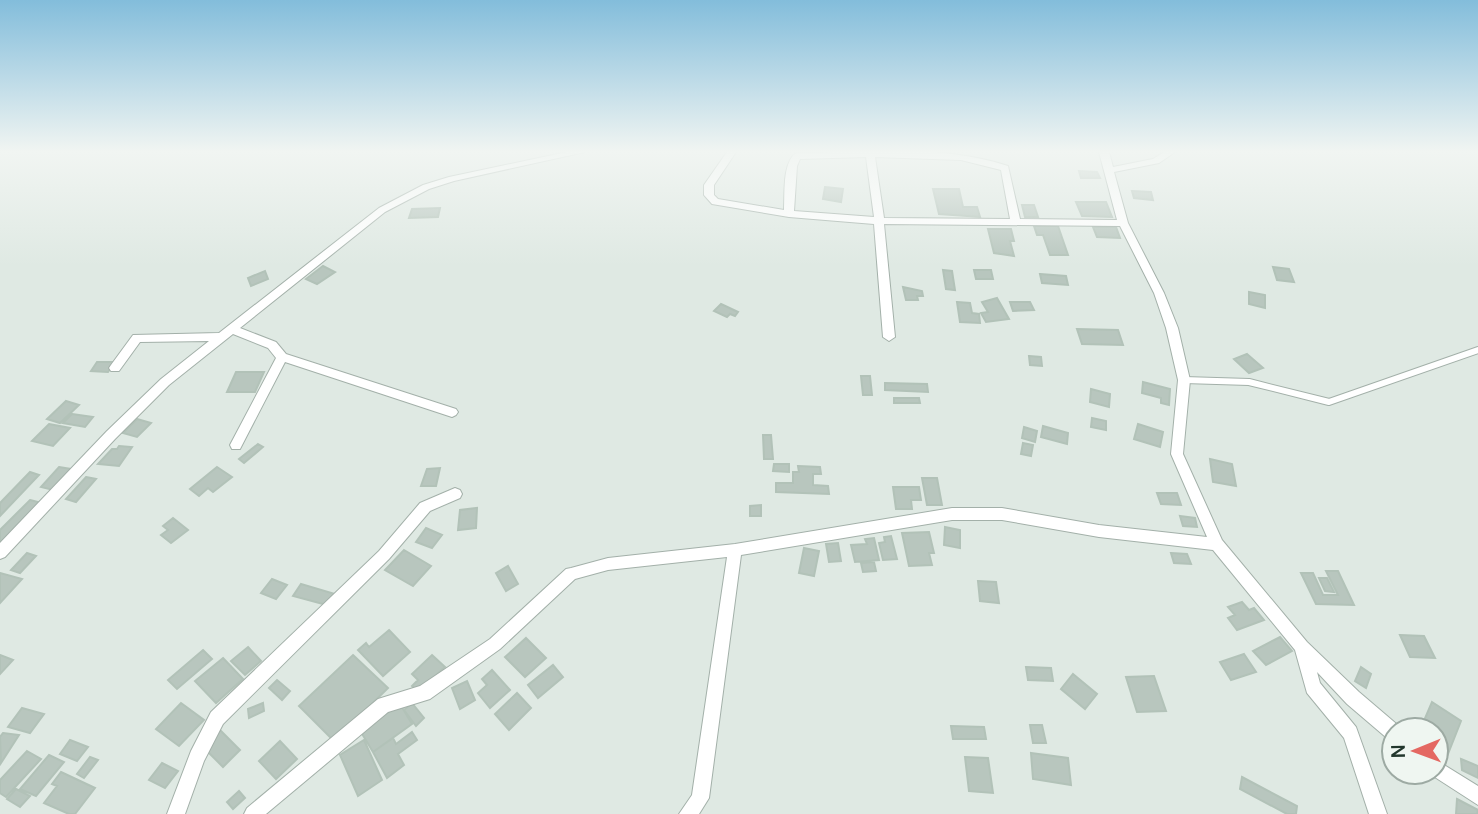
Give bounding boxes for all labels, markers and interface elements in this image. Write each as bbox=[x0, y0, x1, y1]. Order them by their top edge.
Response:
north arrow bbox=[1380, 716, 1450, 786]
text: N bbox=[1385, 744, 1411, 758]

